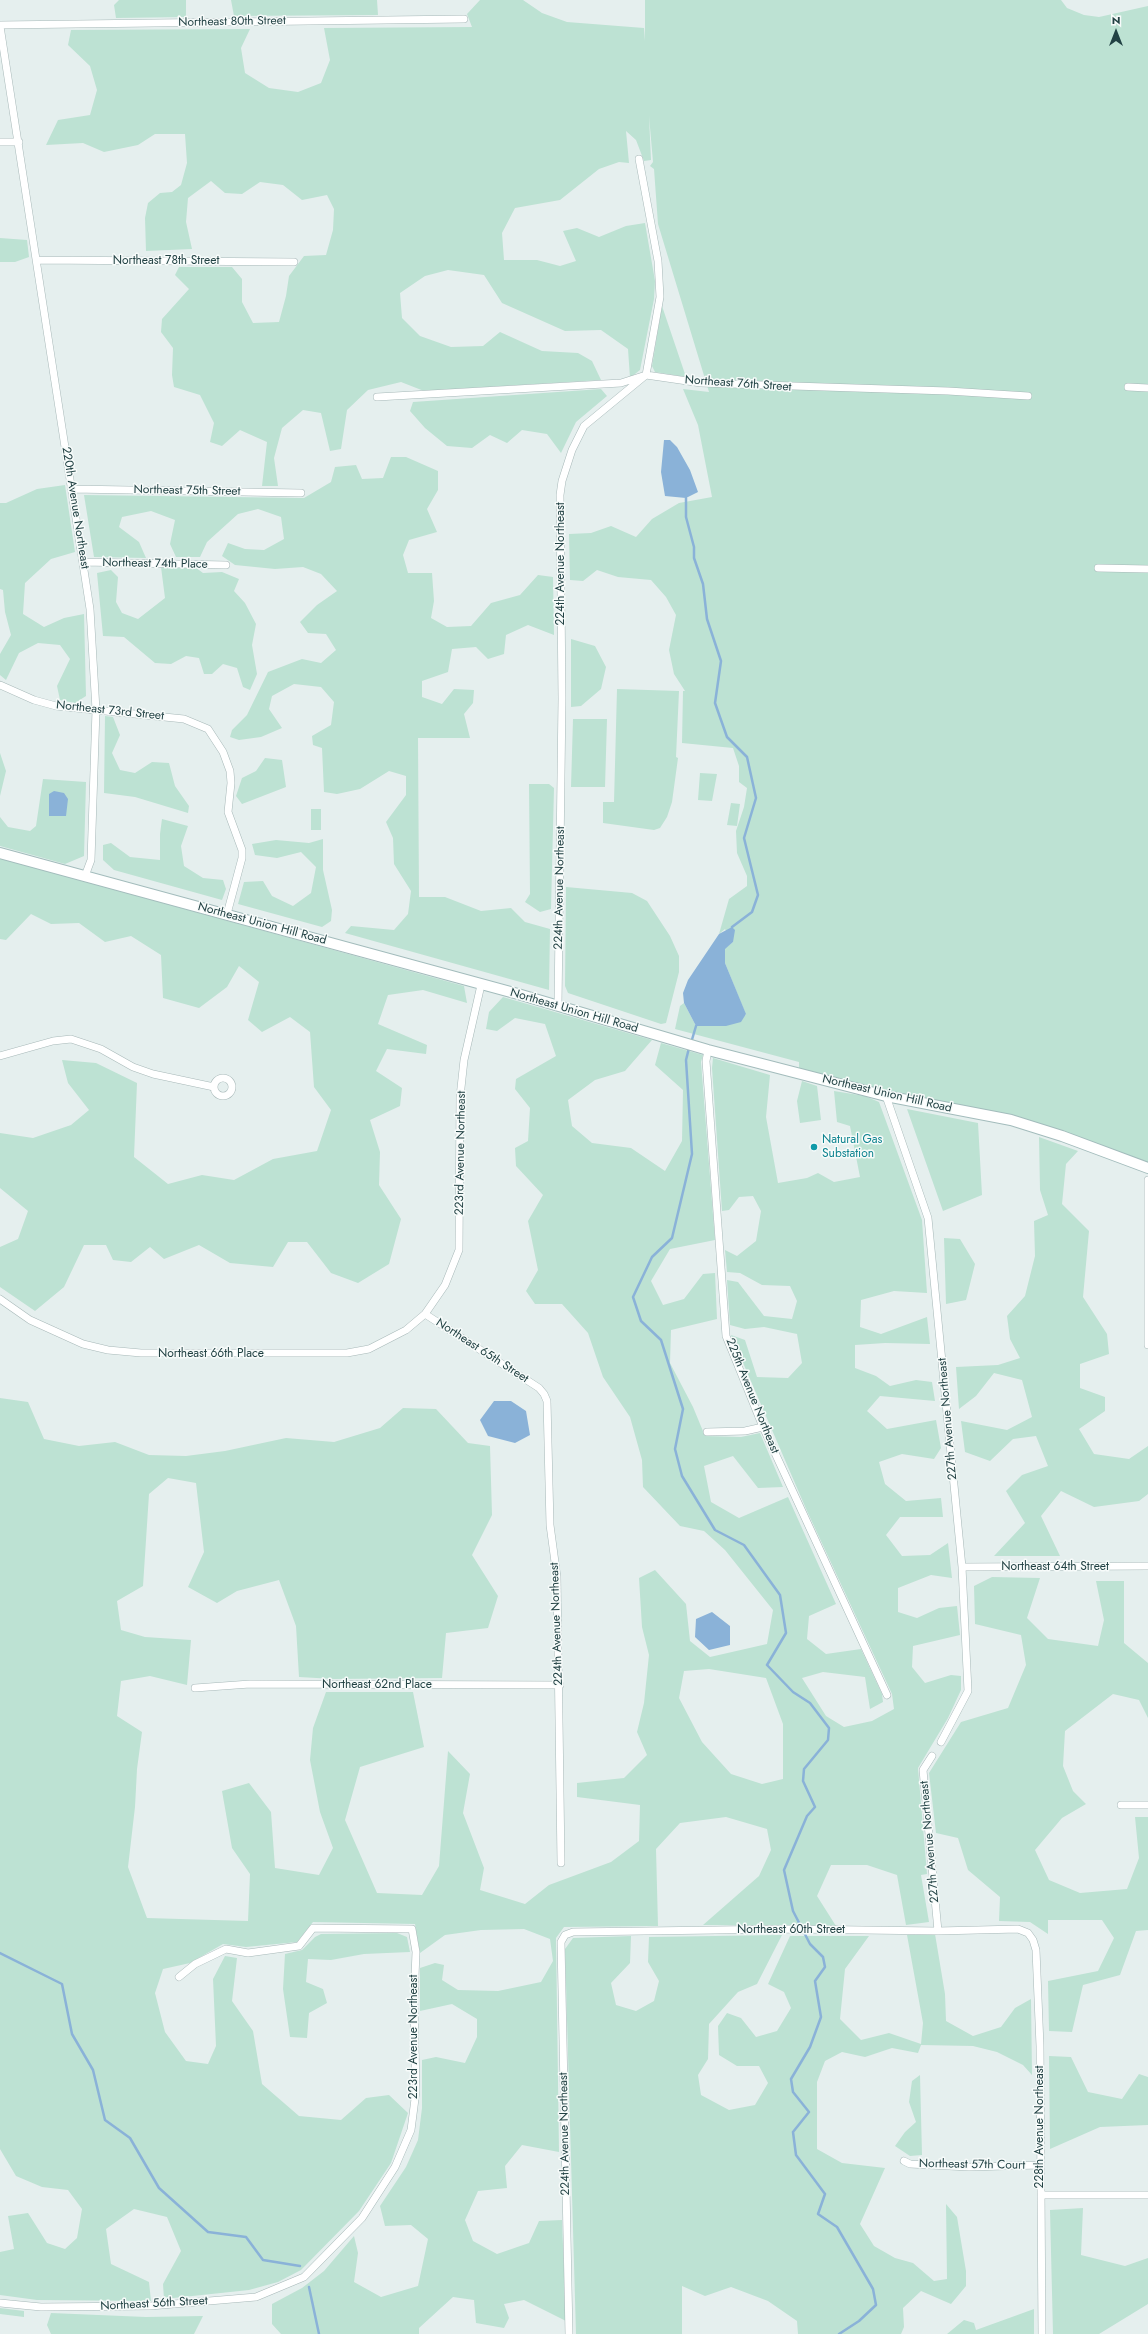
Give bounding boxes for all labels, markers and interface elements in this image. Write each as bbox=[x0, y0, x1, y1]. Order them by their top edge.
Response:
north arrow bbox=[1096, 12, 1136, 52]
text: N bbox=[1112, 12, 1120, 28]
street label: Northeast 80th Street bbox=[178, 14, 286, 30]
street label: Northeast 78th Street bbox=[113, 254, 219, 268]
street label: Northeast 76th Street bbox=[684, 373, 792, 395]
street label: 220th Avenue Northeast bbox=[58, 446, 92, 570]
street label: Northeast 75th Street bbox=[133, 483, 241, 499]
street label: 224th Avenue Northeast bbox=[554, 502, 568, 626]
street label: Northeast 74th Place bbox=[102, 556, 208, 572]
street label: Northeast 73rd Street bbox=[55, 698, 165, 724]
street label: 224th Avenue Northeast bbox=[552, 826, 568, 950]
street label: Northeast Union Hill Road bbox=[196, 900, 328, 948]
street label: Northeast Union Hill Road bbox=[508, 986, 640, 1036]
street label: Northeast Union Hill Road bbox=[821, 1072, 953, 1116]
street label: 223rd Avenue Northeast bbox=[453, 1091, 469, 1215]
place label: Natural Gas Substation bbox=[822, 1133, 882, 1161]
marker: Natural Gas Substation bbox=[809, 1142, 819, 1152]
street label: Northeast 65th Street bbox=[433, 1316, 531, 1386]
street label: 225th Avenue Northeast bbox=[722, 1336, 782, 1456]
street label: Northeast 66th Place bbox=[158, 1347, 264, 1361]
street label: 227th Avenue Northeast bbox=[935, 1357, 961, 1481]
street label: Northeast 64th Street bbox=[1001, 1560, 1109, 1574]
street label: 224th Avenue Northeast bbox=[548, 1562, 566, 1686]
street label: Northeast 62nd Place bbox=[322, 1678, 432, 1692]
street label: 227th Avenue Northeast bbox=[917, 1780, 943, 1904]
street label: Northeast 60th Street bbox=[737, 1923, 845, 1937]
street label: 223rd Avenue Northeast bbox=[407, 1975, 421, 2099]
street label: 228th Avenue Northeast bbox=[1033, 2066, 1047, 2188]
street label: 224th Avenue Northeast bbox=[557, 2072, 573, 2196]
street label: Northeast 57th Court bbox=[919, 2157, 1025, 2173]
street label: Northeast 56th Street bbox=[100, 2294, 208, 2314]

